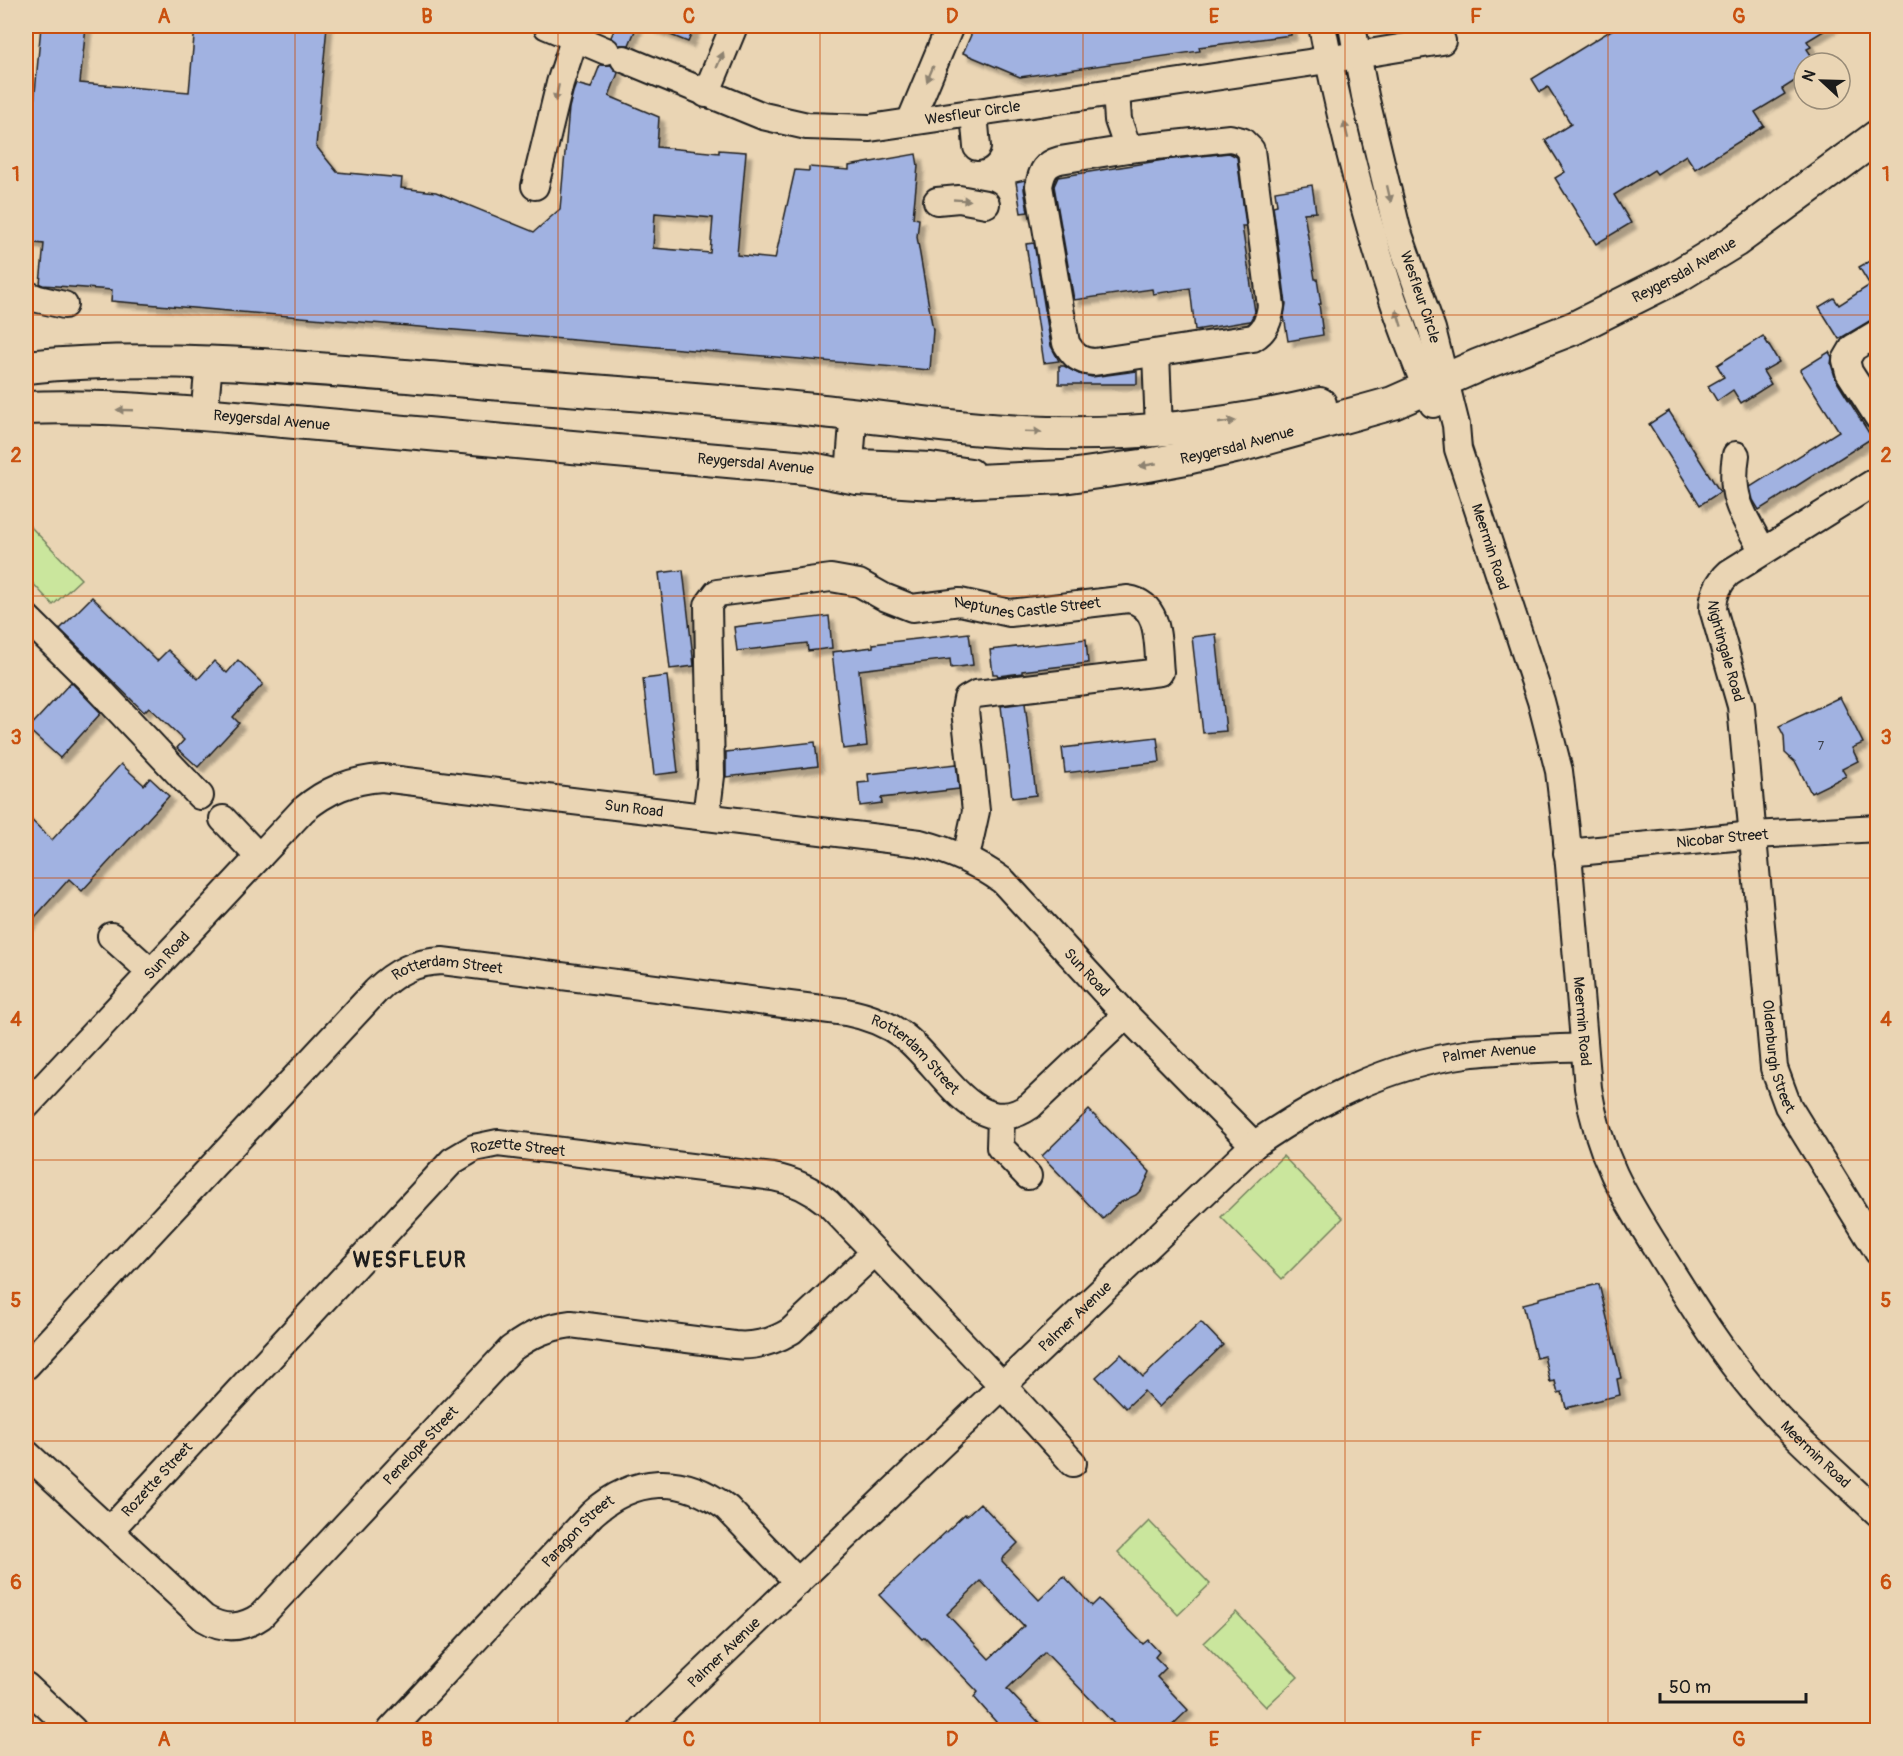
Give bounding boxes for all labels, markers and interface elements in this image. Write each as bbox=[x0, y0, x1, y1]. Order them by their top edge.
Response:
text: A bbox=[158, 4, 171, 29]
text: B bbox=[421, 4, 433, 29]
text: C bbox=[683, 4, 695, 29]
text: D bbox=[946, 4, 959, 29]
text: E bbox=[1209, 4, 1220, 29]
text: F bbox=[1470, 4, 1482, 29]
text: G bbox=[1732, 4, 1746, 29]
one-way arrow bbox=[715, 50, 725, 68]
north arrow bbox=[1792, 51, 1852, 111]
one-way arrow bbox=[925, 65, 934, 83]
text: N bbox=[1798, 67, 1820, 85]
one-way arrow bbox=[552, 84, 562, 102]
street label: Wesfleur Circle bbox=[924, 97, 1022, 130]
one-way arrow bbox=[1340, 121, 1350, 140]
text: 1 bbox=[12, 162, 20, 187]
text: 1 bbox=[1882, 162, 1890, 187]
one-way arrow bbox=[1384, 185, 1394, 203]
one-way arrow bbox=[952, 195, 971, 204]
street label: Reygersdal Avenue bbox=[1629, 233, 1740, 307]
street label: Wesfleur Circle bbox=[1395, 249, 1444, 346]
one-way arrow bbox=[1394, 309, 1403, 327]
one-way arrow bbox=[116, 406, 135, 415]
street label: Reygersdal Avenue bbox=[213, 406, 331, 435]
one-way arrow bbox=[1218, 417, 1237, 426]
street label: Reygersdal Avenue bbox=[1179, 422, 1297, 469]
one-way arrow bbox=[1023, 428, 1042, 437]
text: 2 bbox=[10, 443, 22, 468]
text: 2 bbox=[1880, 443, 1892, 468]
street label: Reygersdal Avenue bbox=[696, 449, 816, 479]
one-way arrow bbox=[1138, 461, 1157, 470]
street label: Meermin Road bbox=[1467, 501, 1513, 593]
street label: Neptunes Castle Street bbox=[953, 593, 1102, 623]
street label: Nightingale Road bbox=[1703, 600, 1748, 704]
text: 3 bbox=[10, 725, 22, 750]
text: 3 bbox=[1880, 725, 1892, 750]
house number: 7 bbox=[1818, 739, 1825, 754]
street label: Sun Road bbox=[603, 796, 664, 822]
street label: Nicobar Street bbox=[1676, 825, 1770, 852]
street label: Sun Road bbox=[140, 928, 194, 984]
street label: Sun Road bbox=[1060, 945, 1114, 1001]
street label: Rotterdam Street bbox=[389, 952, 505, 985]
street label: Meermin Road bbox=[1569, 976, 1595, 1067]
street label: Oldenburgh Street bbox=[1758, 999, 1800, 1117]
text: 4 bbox=[10, 1007, 22, 1032]
text: 4 bbox=[1880, 1007, 1892, 1032]
street label: Rotterdam Street bbox=[868, 1011, 964, 1099]
street label: Palmer Avenue bbox=[1441, 1040, 1537, 1068]
street label: Rozette Street bbox=[469, 1134, 567, 1161]
district label: WESFLEUR bbox=[353, 1247, 467, 1274]
street label: Palmer Avenue bbox=[1035, 1277, 1116, 1356]
text: 5 bbox=[11, 1288, 22, 1313]
text: 5 bbox=[1881, 1288, 1892, 1313]
street label: Penelope Street bbox=[379, 1402, 463, 1489]
street label: Meermin Road bbox=[1776, 1417, 1854, 1492]
street label: Rozette Street bbox=[118, 1438, 197, 1521]
street label: Paragon Street bbox=[538, 1491, 618, 1572]
text: 6 bbox=[10, 1570, 22, 1595]
text: 6 bbox=[1880, 1570, 1892, 1595]
street label: Palmer Avenue bbox=[684, 1613, 765, 1692]
scale bar bbox=[1660, 1666, 1806, 1704]
text: 50 m bbox=[1669, 1676, 1711, 1699]
text: A bbox=[158, 1727, 171, 1752]
text: B bbox=[421, 1727, 433, 1752]
text: C bbox=[683, 1727, 695, 1752]
text: D bbox=[946, 1727, 959, 1752]
text: E bbox=[1209, 1727, 1220, 1752]
text: F bbox=[1470, 1727, 1482, 1752]
text: G bbox=[1732, 1727, 1746, 1752]

